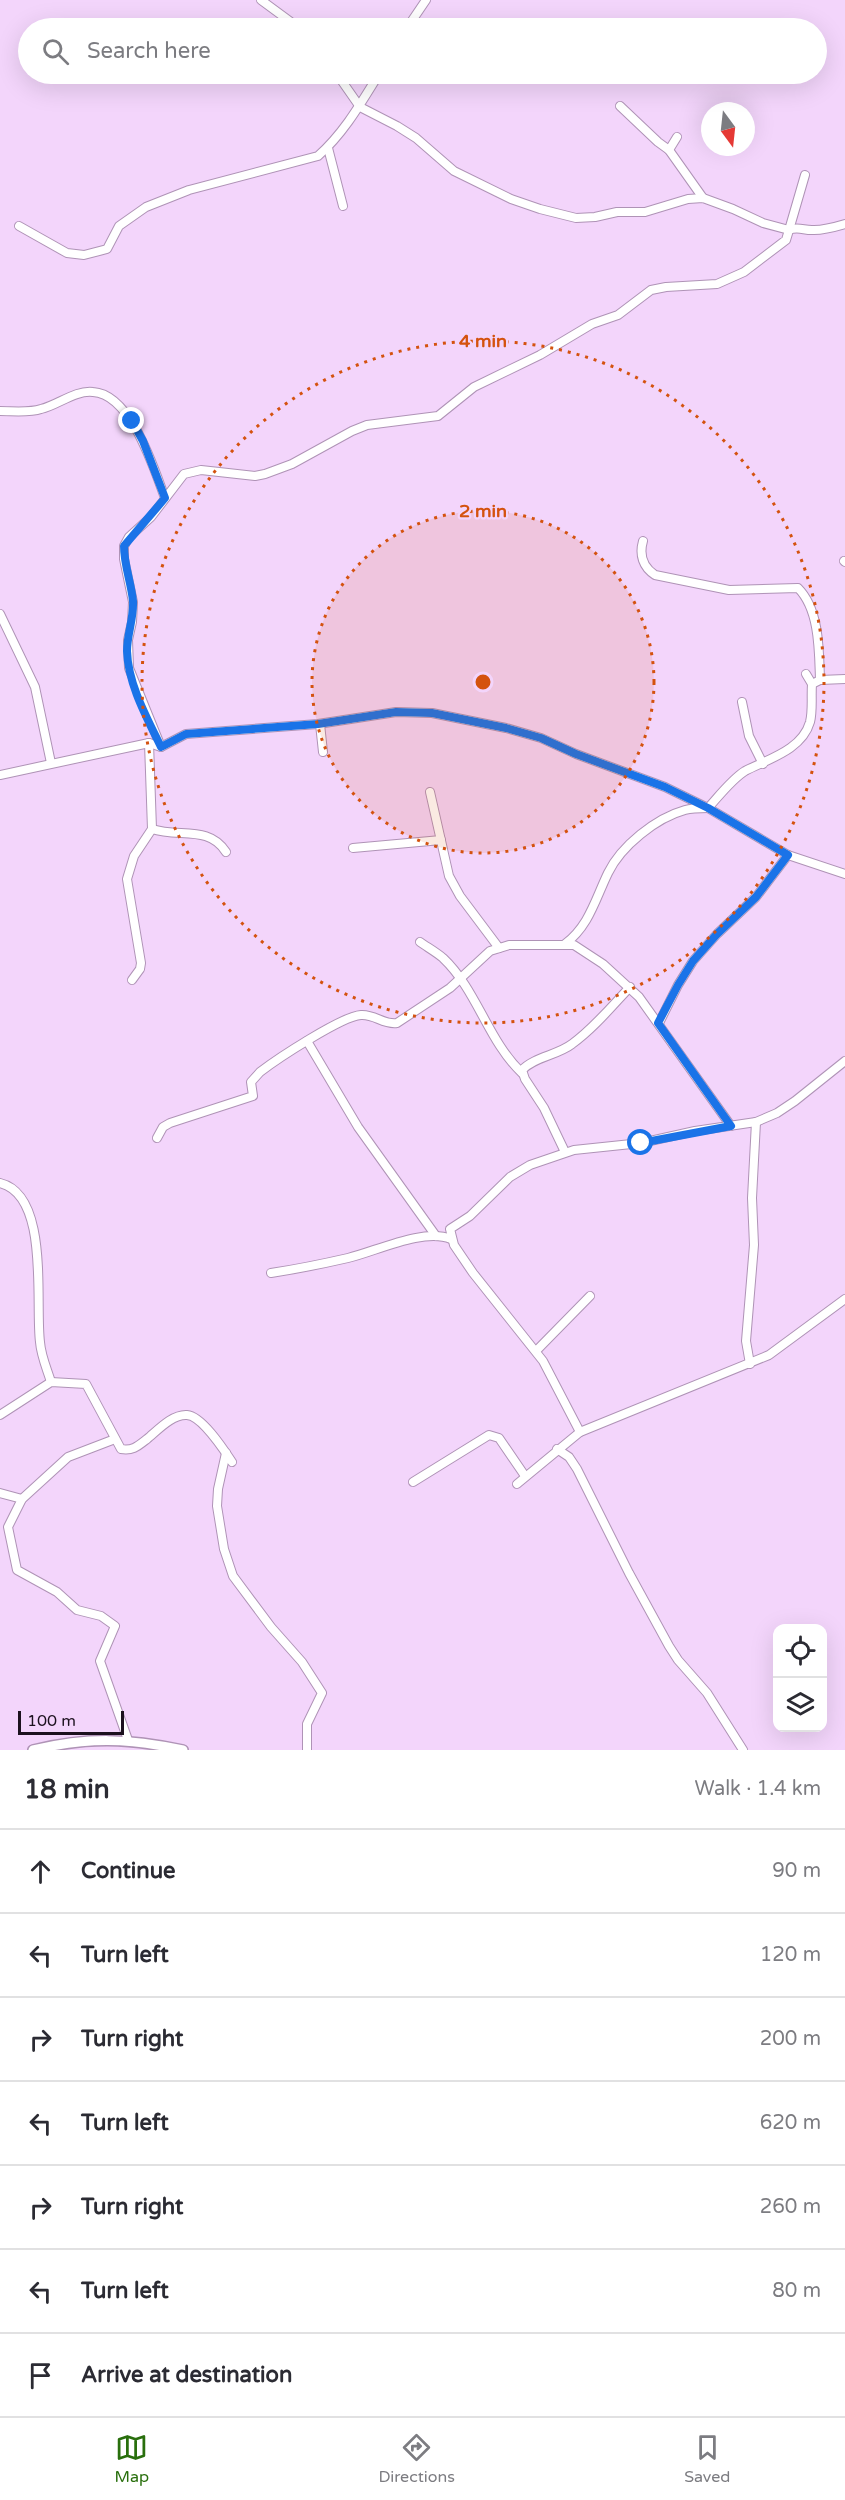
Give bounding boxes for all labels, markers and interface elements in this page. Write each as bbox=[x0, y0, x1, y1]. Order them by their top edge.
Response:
search box bbox=[18, 18, 827, 84]
icon: search bbox=[39, 35, 72, 68]
text: Search here bbox=[87, 38, 211, 64]
north arrow bbox=[701, 102, 755, 156]
text: 4 min bbox=[459, 330, 507, 352]
route end bbox=[118, 407, 144, 433]
text: 2 min bbox=[459, 500, 507, 522]
centre of rings bbox=[473, 672, 493, 692]
route start bbox=[627, 1129, 653, 1155]
map controls bbox=[773, 1624, 827, 1732]
button: locate bbox=[773, 1624, 827, 1678]
button: layers bbox=[773, 1678, 827, 1732]
scale bar bbox=[18, 1708, 124, 1736]
text: 100 m bbox=[27, 1711, 76, 1731]
text: 18 min bbox=[24, 1774, 110, 1805]
text: Walk · 1.4 km bbox=[694, 1777, 821, 1801]
icon: ahead bbox=[24, 1855, 57, 1888]
text: Continue bbox=[81, 1858, 176, 1884]
text: 90 m bbox=[772, 1859, 821, 1883]
icon: left bbox=[24, 1939, 57, 1972]
text: Turn left bbox=[81, 1942, 169, 1968]
text: 120 m bbox=[760, 1943, 821, 1967]
icon: right bbox=[24, 2023, 57, 2056]
text: Turn right bbox=[81, 2026, 183, 2052]
text: 200 m bbox=[760, 2027, 821, 2051]
icon: left bbox=[24, 2107, 57, 2140]
text: Turn left bbox=[81, 2110, 169, 2136]
text: 620 m bbox=[760, 2111, 821, 2135]
icon: right bbox=[24, 2191, 57, 2224]
text: Turn right bbox=[81, 2194, 183, 2220]
text: 260 m bbox=[760, 2195, 821, 2219]
icon: left bbox=[24, 2275, 57, 2308]
text: Turn left bbox=[81, 2278, 169, 2304]
text: 80 m bbox=[772, 2279, 821, 2303]
icon: arrive bbox=[24, 2359, 57, 2392]
text: Arrive at destination bbox=[81, 2362, 292, 2388]
tab: Map bbox=[115, 2431, 149, 2487]
tab: Directions bbox=[378, 2431, 455, 2487]
tab: Saved bbox=[684, 2431, 730, 2487]

